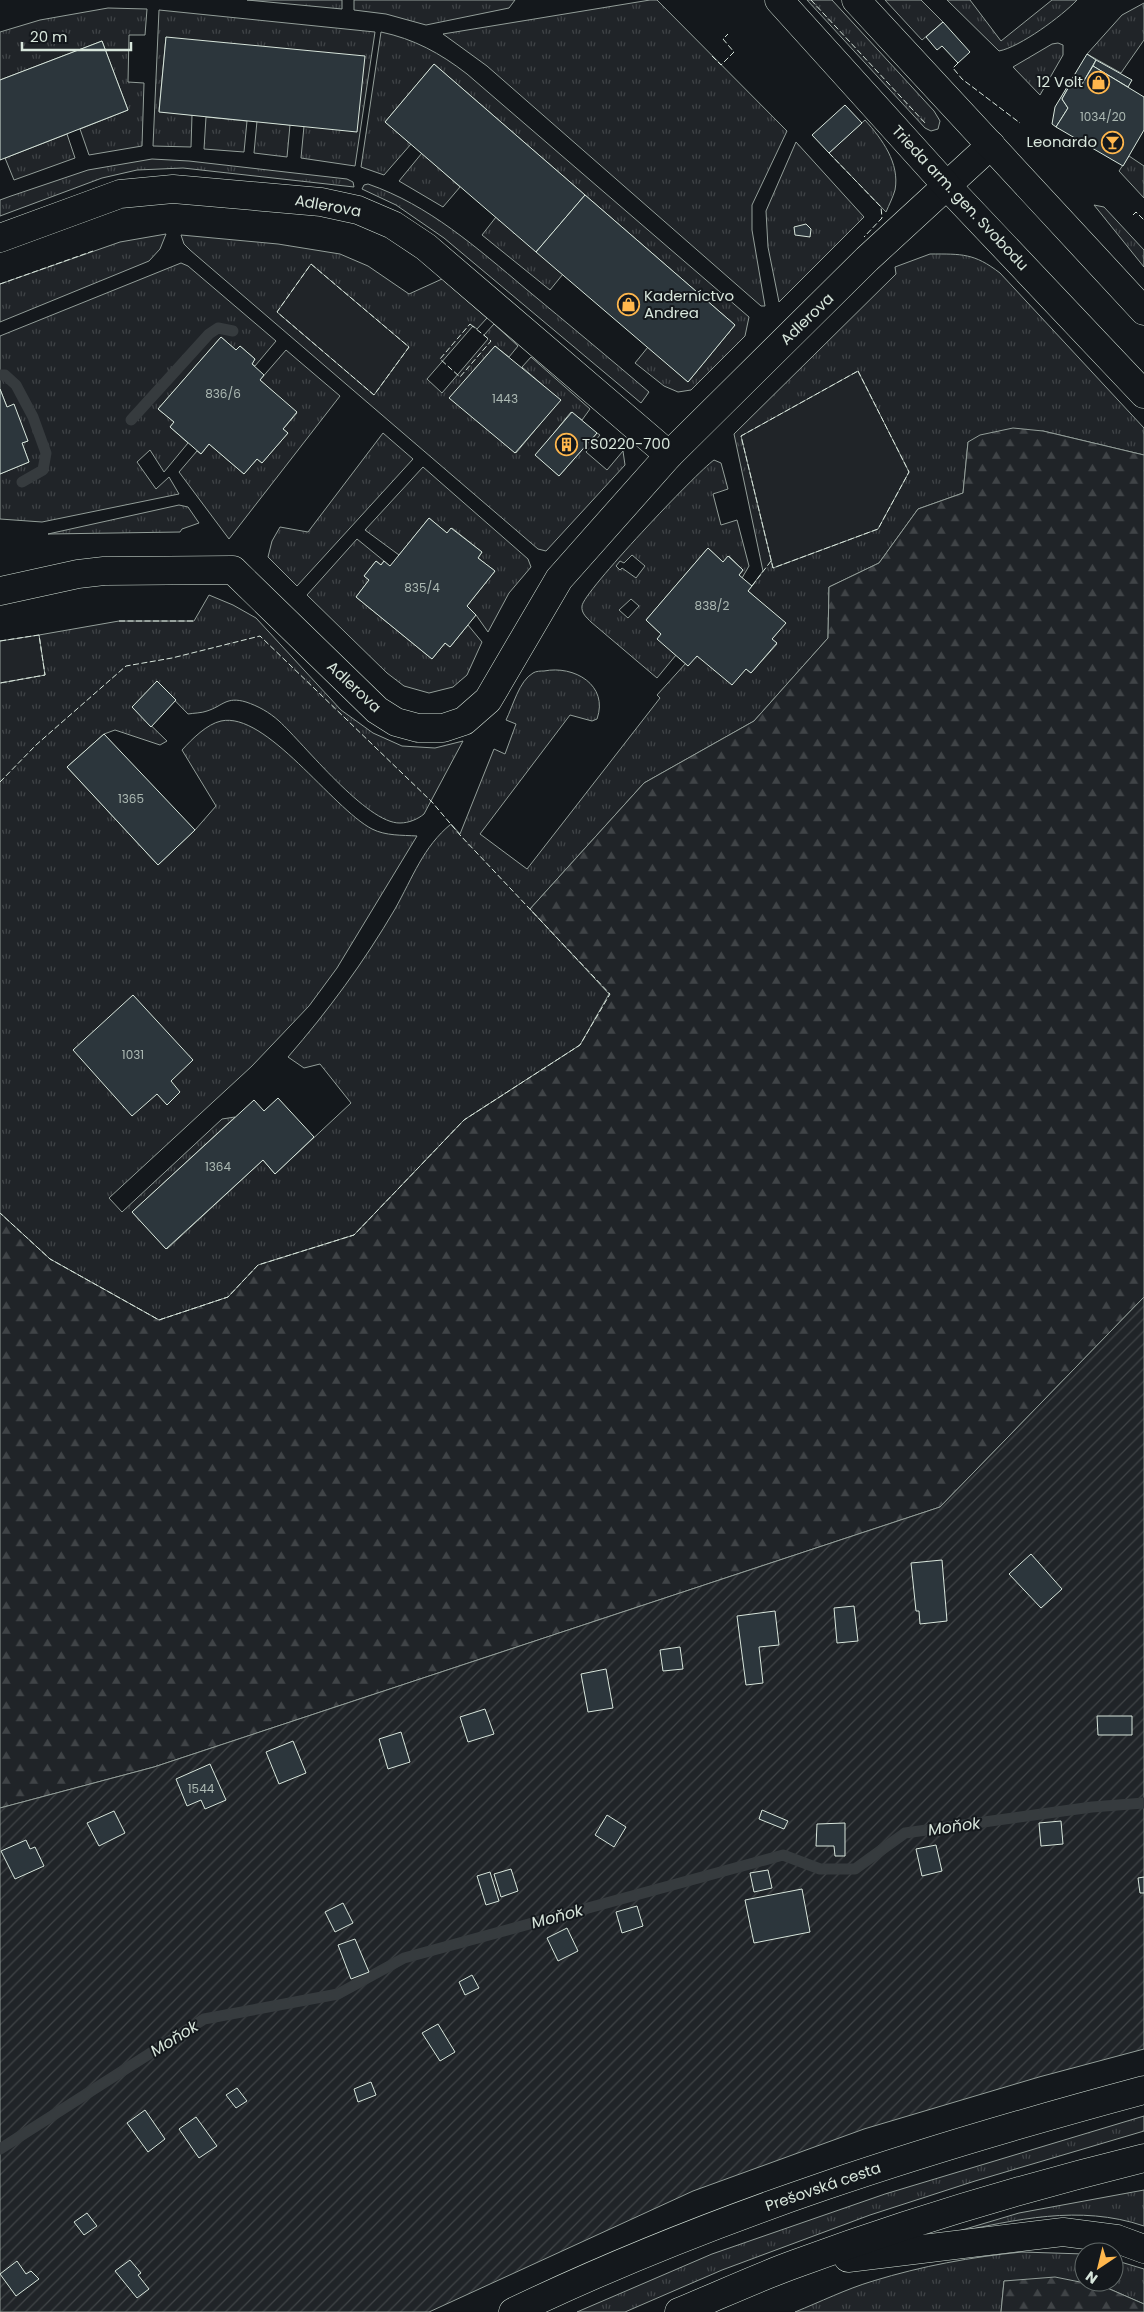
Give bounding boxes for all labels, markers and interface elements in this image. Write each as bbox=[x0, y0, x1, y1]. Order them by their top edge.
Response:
scale bar bbox=[22, 20, 131, 52]
text: 20 m bbox=[30, 26, 68, 47]
shop icon: 12 Volt bbox=[1087, 70, 1111, 94]
place label: 12 Volt bbox=[1037, 71, 1083, 92]
house number: 1034/20 bbox=[1080, 108, 1126, 125]
street label: Trieda arm. gen. Svobodu bbox=[887, 120, 1033, 275]
bar icon: Leonardo bbox=[1101, 130, 1125, 154]
place label: Leonardo bbox=[1027, 131, 1097, 152]
street label: Adlerova bbox=[293, 189, 363, 222]
place label: Kaderníctvo Andrea bbox=[644, 285, 734, 323]
street label: Adlerova bbox=[775, 288, 838, 349]
shop icon: Kaderníctvo Andrea bbox=[616, 293, 640, 317]
house number: 836/6 bbox=[205, 385, 241, 402]
house number: 1443 bbox=[492, 390, 518, 407]
building icon: TS0220-700 bbox=[554, 432, 578, 456]
place label: TS0220-700 bbox=[582, 433, 670, 454]
house number: 835/4 bbox=[404, 579, 440, 596]
house number: 838/2 bbox=[695, 597, 730, 614]
street label: Adlerova bbox=[323, 656, 386, 717]
house number: 1365 bbox=[118, 790, 144, 807]
house number: 1031 bbox=[122, 1046, 144, 1063]
house number: 1364 bbox=[205, 1158, 231, 1175]
house number: 1544 bbox=[188, 1780, 215, 1797]
water label: Moňok bbox=[926, 1811, 983, 1842]
water label: Moňok bbox=[529, 1898, 586, 1934]
water label: Moňok bbox=[146, 2014, 203, 2062]
street label: Prešovská cesta bbox=[762, 2157, 883, 2216]
north arrow bbox=[1074, 2242, 1124, 2292]
text: N bbox=[1081, 2266, 1102, 2289]

